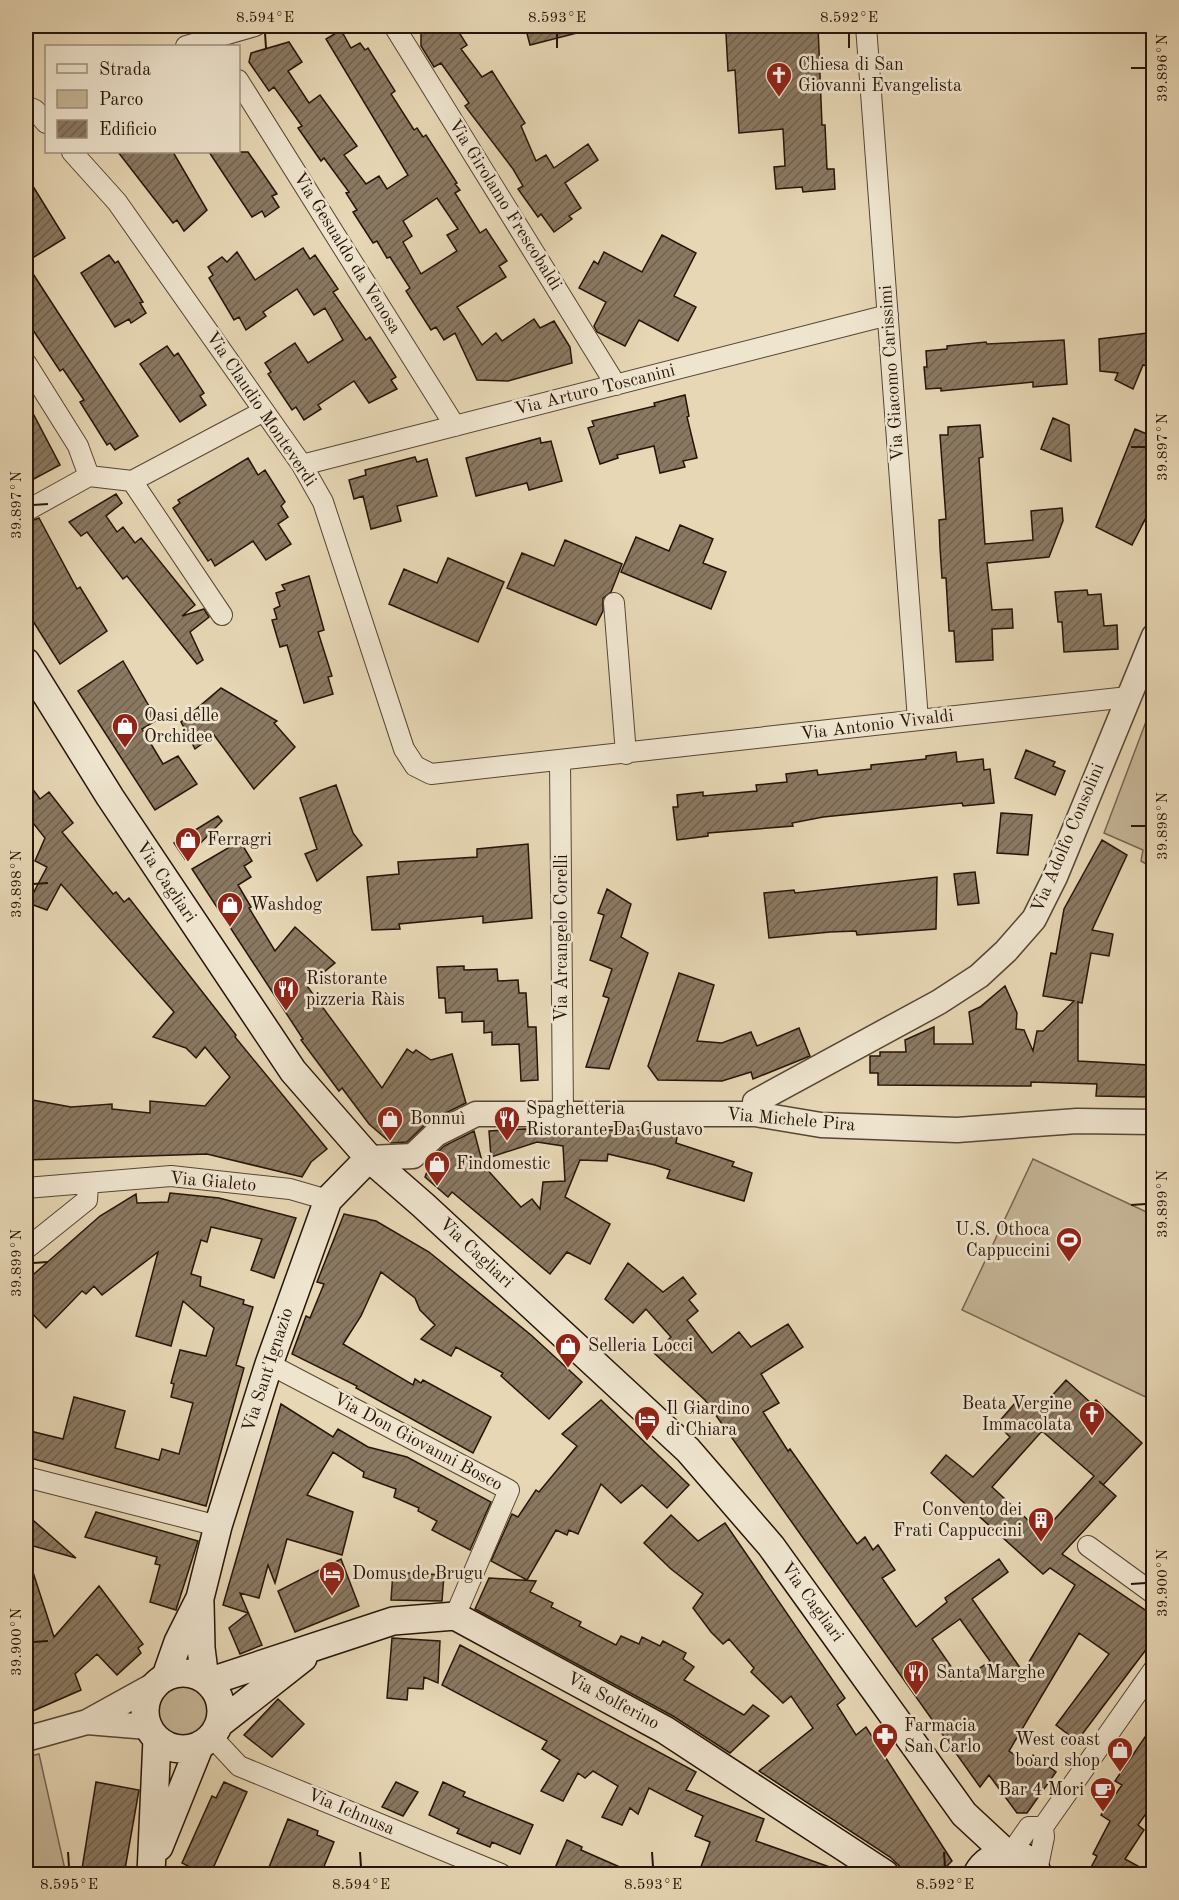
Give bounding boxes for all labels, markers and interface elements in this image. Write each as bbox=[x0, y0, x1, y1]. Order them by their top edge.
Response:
text: 8.594°E bbox=[236, 11, 294, 26]
text: 8.593°E bbox=[528, 11, 586, 26]
text: 8.592°E bbox=[820, 11, 878, 26]
text: 39.896°N bbox=[1156, 34, 1171, 102]
legend bbox=[45, 45, 240, 153]
place label: Chiesa di San Giovanni Evangelista bbox=[798, 56, 962, 95]
church icon: Chiesa di San Giovanni Evangelista bbox=[764, 60, 794, 98]
text: Strada bbox=[99, 61, 151, 79]
text: Parco bbox=[99, 91, 144, 109]
street label: Via Girolamo Frescobaldi bbox=[445, 116, 565, 294]
text: Edificio bbox=[99, 121, 157, 139]
street label: Via Gesualdo da Venosa bbox=[290, 169, 404, 337]
street label: Via Giacomo Carissimi bbox=[877, 284, 907, 462]
street label: Via Claudio Monteverdi bbox=[203, 328, 320, 490]
street label: Via Arturo Toscanini bbox=[513, 361, 677, 419]
text: 39.897°N bbox=[1156, 413, 1171, 481]
text: 39.897°N bbox=[10, 471, 25, 539]
place label: Oasi delle Orchidee bbox=[144, 707, 219, 746]
street label: Via Antonio Vivaldi bbox=[799, 707, 955, 743]
shop icon: Oasi delle Orchidee bbox=[110, 711, 140, 749]
street label: Via Adolfo Consolini bbox=[1028, 760, 1108, 915]
text: 39.898°N bbox=[1156, 792, 1171, 860]
shop icon: Ferragri bbox=[173, 825, 203, 863]
place label: Ferragri bbox=[207, 831, 272, 849]
street label: Via Cagliari bbox=[132, 838, 200, 926]
text: 39.898°N bbox=[10, 850, 25, 918]
street label: Via Arcangelo Corelli bbox=[553, 854, 571, 1022]
shop icon: Washdog bbox=[215, 890, 245, 928]
place label: Washdog bbox=[250, 896, 323, 914]
place label: Ristorante pizzeria Ràis bbox=[306, 970, 405, 1009]
restaurant icon: Ristorante pizzeria Ràis bbox=[271, 974, 301, 1012]
place label: Spaghetteria Ristorante Da Gustavo bbox=[526, 1100, 703, 1139]
shop icon: Bonnuì bbox=[375, 1104, 405, 1142]
restaurant icon: Spaghetteria Ristorante Da Gustavo bbox=[492, 1104, 522, 1142]
street label: Via Michele Pira bbox=[726, 1105, 856, 1135]
place label: Bonnuì bbox=[410, 1110, 465, 1128]
shop icon: Findomestic bbox=[422, 1149, 452, 1187]
place label: Findomestic bbox=[456, 1155, 551, 1173]
street label: Via Gialeto bbox=[169, 1169, 257, 1195]
text: 39.899°N bbox=[1156, 1170, 1171, 1238]
street label: Via Cagliari bbox=[436, 1215, 516, 1292]
place label: U.S. Othoca Cappuccini bbox=[955, 1221, 1050, 1260]
sports icon: U.S. Othoca Cappuccini bbox=[1054, 1225, 1084, 1263]
text: 39.899°N bbox=[10, 1229, 25, 1297]
street label: Via Sant'Ignazio bbox=[239, 1306, 297, 1434]
shop icon: Selleria Locci bbox=[553, 1331, 583, 1369]
place label: Selleria Locci bbox=[588, 1337, 693, 1355]
street label: Via Don Giovanni Bosco bbox=[330, 1390, 506, 1494]
place label: Beata Vergine Immacolata bbox=[962, 1395, 1072, 1434]
church icon: Beata Vergine Immacolata bbox=[1077, 1399, 1107, 1437]
place label: Il Giardino di Chiara bbox=[666, 1400, 750, 1439]
hotel icon: Il Giardino di Chiara bbox=[632, 1404, 662, 1442]
place label: Convento dei Frati Cappuccini bbox=[893, 1501, 1022, 1540]
building icon: Convento dei Frati Cappuccini bbox=[1026, 1505, 1056, 1543]
text: 39.900°N bbox=[1156, 1549, 1171, 1617]
hotel icon: Domus de Brugu bbox=[317, 1559, 347, 1597]
street label: Via Cagliari bbox=[777, 1559, 847, 1645]
place label: Domus de Brugu bbox=[352, 1565, 484, 1583]
text: 39.900°N bbox=[10, 1608, 25, 1676]
restaurant icon: Santa Marghe bbox=[901, 1658, 931, 1696]
place label: Santa Marghe bbox=[936, 1664, 1045, 1682]
street label: Via Solferino bbox=[564, 1669, 662, 1733]
place label: Farmacia San Carlo bbox=[904, 1717, 981, 1756]
pharmacy icon: Farmacia San Carlo bbox=[870, 1721, 900, 1759]
place label: West coast board shop bbox=[1015, 1731, 1100, 1770]
shop icon: West coast board shop bbox=[1105, 1735, 1135, 1773]
cafe icon: Bar 4 Mori bbox=[1088, 1775, 1118, 1813]
place label: Bar 4 Mori bbox=[999, 1781, 1084, 1799]
street label: Via Ichnusa bbox=[305, 1786, 397, 1838]
text: 8.595°E bbox=[40, 1878, 98, 1893]
text: 8.594°E bbox=[332, 1878, 390, 1893]
text: 8.593°E bbox=[624, 1878, 682, 1893]
text: 8.592°E bbox=[916, 1878, 974, 1893]

